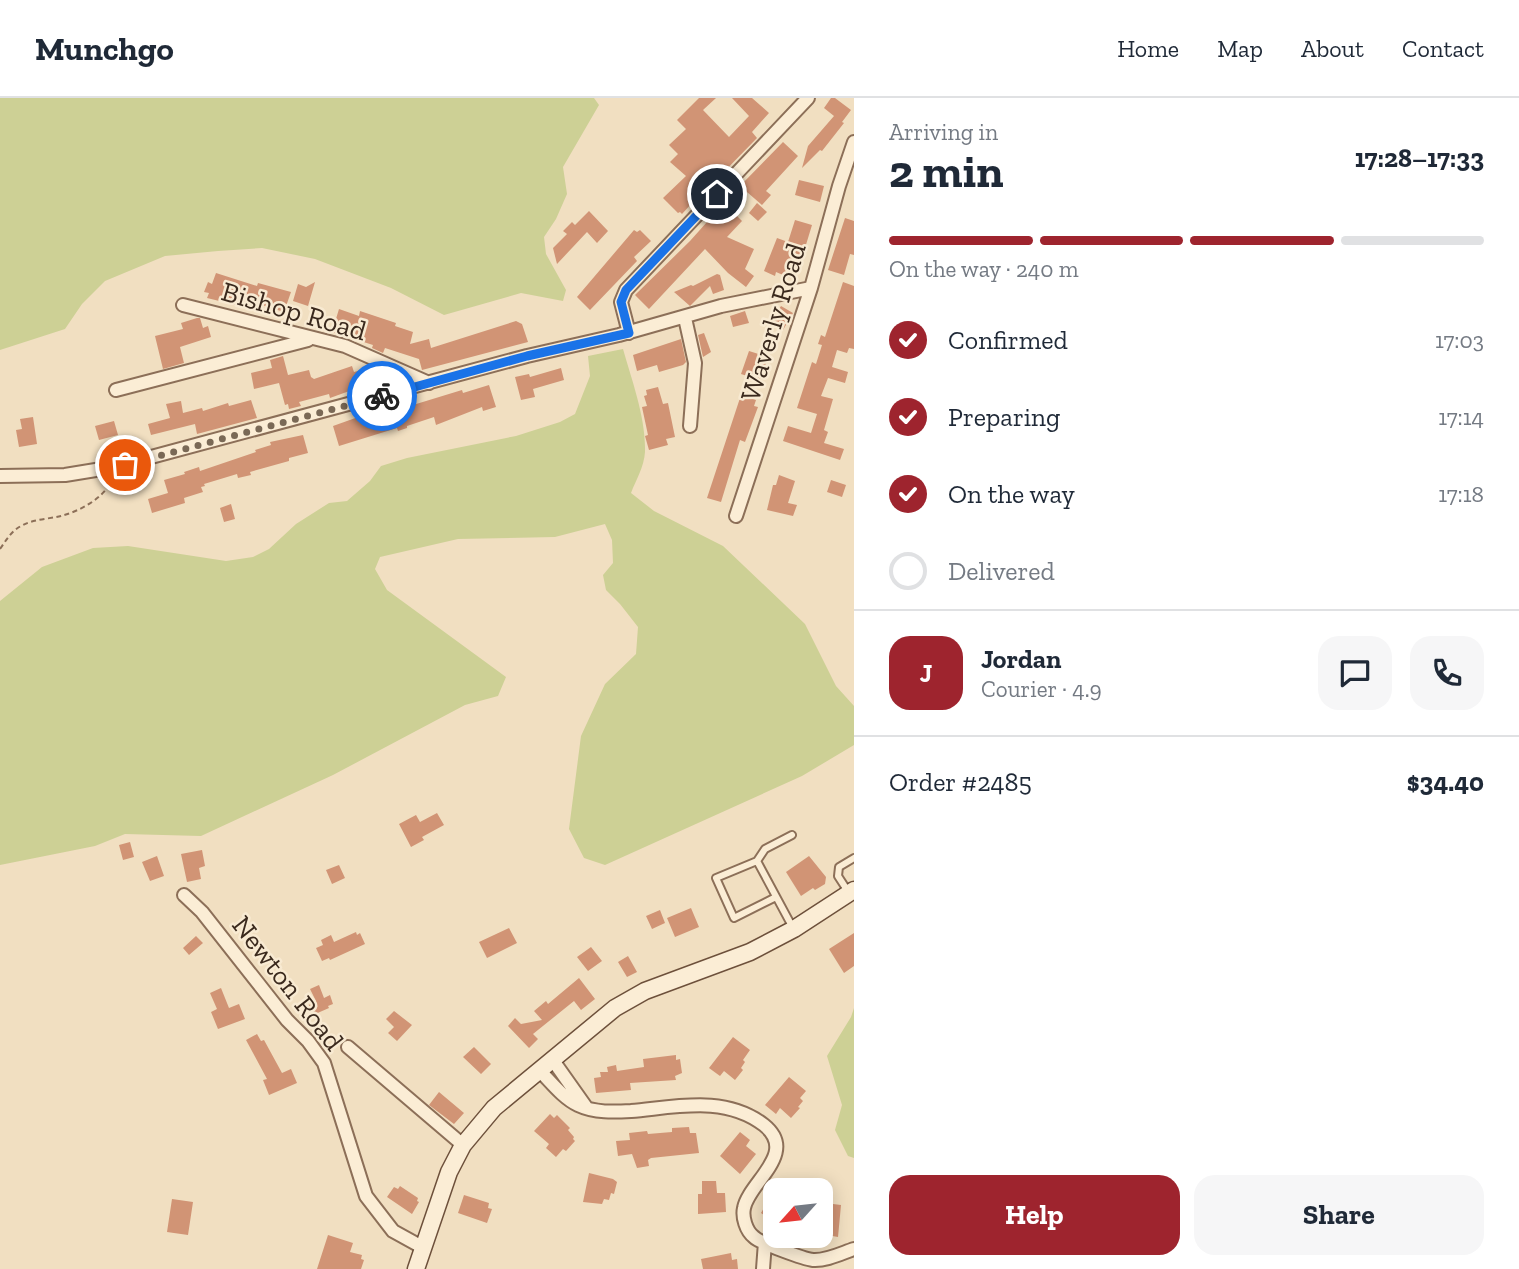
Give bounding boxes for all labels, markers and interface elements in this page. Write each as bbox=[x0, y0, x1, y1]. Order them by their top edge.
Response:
text: Munchgo bbox=[35, 29, 174, 68]
text: Home bbox=[1117, 34, 1179, 63]
text: Map bbox=[1217, 34, 1263, 63]
text: About bbox=[1301, 34, 1364, 63]
text: Contact bbox=[1402, 34, 1484, 63]
text: Arriving in bbox=[889, 118, 998, 146]
text: 17:28–17:33 bbox=[1355, 142, 1484, 174]
text: 2 min bbox=[889, 144, 1004, 199]
pin bbox=[687, 164, 747, 224]
icon: home bbox=[698, 175, 736, 213]
street label: Waverly Road bbox=[733, 239, 813, 405]
text: On the way · 240 m bbox=[889, 255, 1079, 283]
street label: Bishop Road bbox=[218, 275, 370, 347]
icon: check bbox=[889, 321, 927, 359]
text: Confirmed bbox=[948, 324, 1068, 356]
text: 17:03 bbox=[1435, 326, 1484, 354]
courier bbox=[347, 361, 417, 431]
icon: bike bbox=[363, 377, 401, 415]
icon: check bbox=[889, 398, 927, 436]
text: Preparing bbox=[948, 401, 1060, 433]
text: 17:14 bbox=[1438, 403, 1484, 431]
pin bbox=[95, 435, 155, 495]
icon: bag bbox=[106, 446, 144, 484]
icon: check bbox=[889, 475, 927, 513]
text: On the way bbox=[948, 478, 1075, 510]
text: 17:18 bbox=[1438, 480, 1484, 508]
text: Delivered bbox=[948, 555, 1055, 587]
button: chat bbox=[1318, 636, 1392, 710]
button: phone bbox=[1410, 636, 1484, 710]
text: Jordan bbox=[981, 643, 1061, 675]
text: J bbox=[920, 657, 932, 689]
text: Courier · 4.9 bbox=[981, 675, 1102, 703]
text: Order #2485 bbox=[889, 766, 1032, 798]
text: $34.40 bbox=[1407, 766, 1484, 798]
street label: Newton Road bbox=[225, 909, 351, 1057]
button: Help bbox=[889, 1175, 1180, 1255]
button: Share bbox=[1194, 1175, 1484, 1255]
north arrow bbox=[763, 1178, 833, 1248]
map controls bbox=[763, 1178, 833, 1248]

